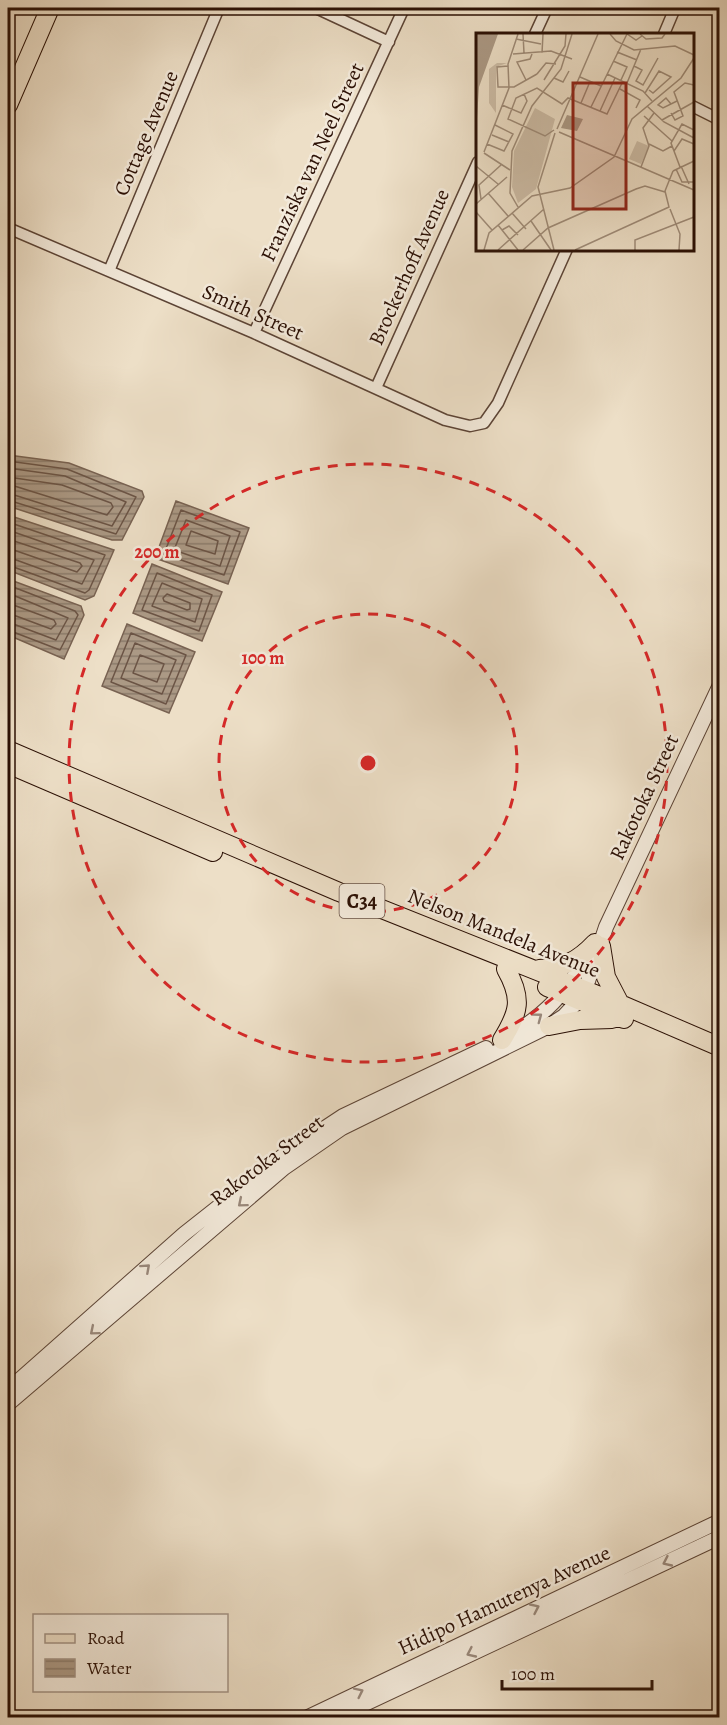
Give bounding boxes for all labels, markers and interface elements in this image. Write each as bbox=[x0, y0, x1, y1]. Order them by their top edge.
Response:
inset map bbox=[476, 33, 694, 250]
street label: Franziska van Neel Street bbox=[254, 58, 370, 266]
street label: Cottage Avenue bbox=[107, 66, 185, 200]
street label: Brockerhoff Avenue bbox=[362, 184, 456, 350]
street label: Smith Street bbox=[198, 277, 308, 347]
text: 200 m bbox=[134, 540, 180, 564]
text: 100 m bbox=[242, 646, 284, 670]
street label: Rakotoka Street bbox=[603, 730, 685, 864]
centre of rings bbox=[358, 753, 378, 773]
street label: Nelson Mandela Avenue bbox=[404, 882, 604, 984]
road number: C34 bbox=[340, 884, 385, 918]
one-way arrow bbox=[531, 1014, 542, 1025]
street label: Rakotoka Street bbox=[204, 1108, 330, 1212]
one-way arrow bbox=[238, 1196, 249, 1207]
one-way arrow bbox=[139, 1264, 150, 1275]
one-way arrow bbox=[90, 1324, 101, 1335]
street label: Hidipo Hamutenya Avenue bbox=[393, 1538, 615, 1662]
one-way arrow bbox=[662, 1554, 673, 1566]
one-way arrow bbox=[528, 1603, 539, 1615]
legend bbox=[33, 1614, 228, 1692]
text: Road bbox=[87, 1626, 125, 1650]
one-way arrow bbox=[466, 1645, 477, 1657]
scale bar bbox=[502, 1653, 652, 1691]
text: Water bbox=[86, 1656, 132, 1680]
text: 100 m bbox=[511, 1662, 555, 1686]
one-way arrow bbox=[353, 1688, 364, 1700]

